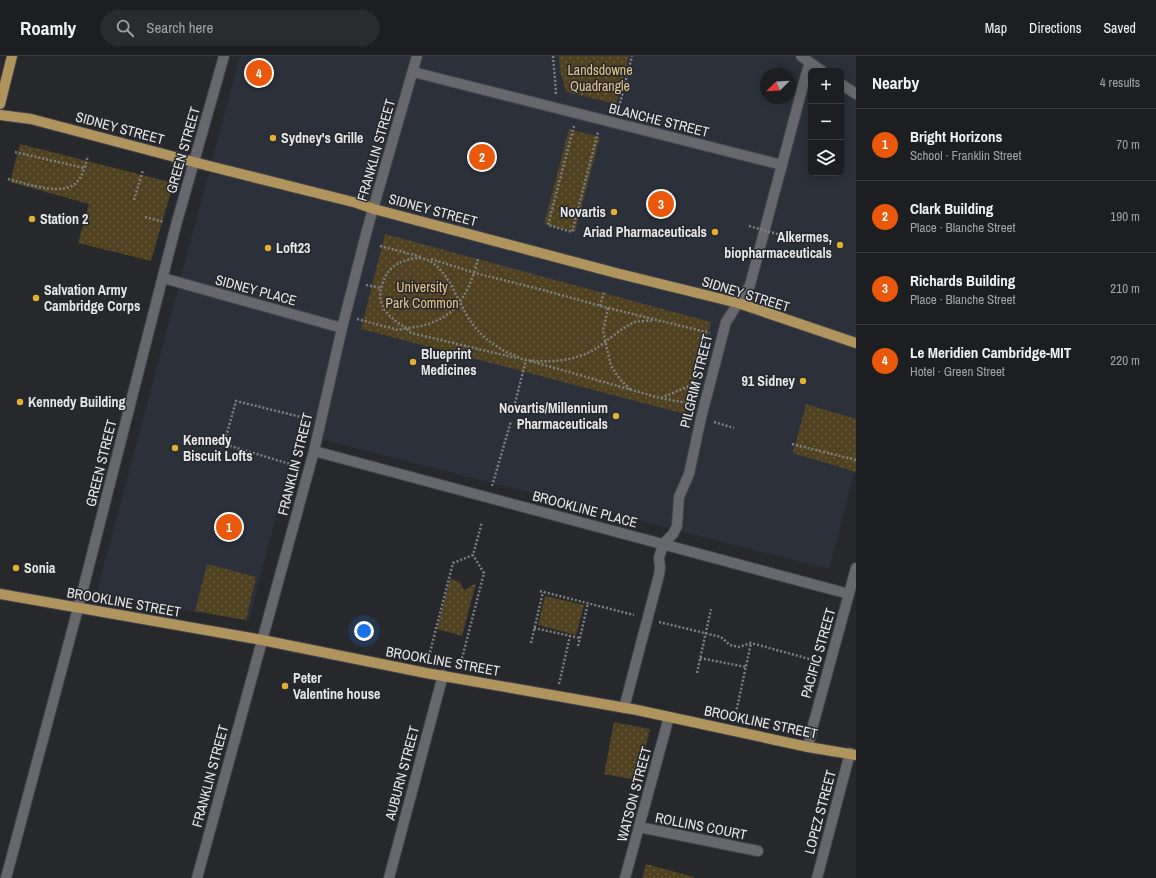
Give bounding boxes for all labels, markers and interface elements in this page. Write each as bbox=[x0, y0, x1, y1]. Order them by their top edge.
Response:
search box bbox=[100, 10, 380, 46]
text: Roamly bbox=[20, 15, 76, 41]
icon: search bbox=[114, 17, 136, 39]
text: Search here bbox=[146, 17, 213, 38]
text: Map bbox=[985, 19, 1007, 37]
text: Directions bbox=[1029, 19, 1081, 37]
text: Saved bbox=[1103, 19, 1136, 37]
pin: 4 bbox=[246, 58, 272, 88]
park label: Landsdowne Quadrangle bbox=[567, 61, 633, 95]
north arrow bbox=[760, 68, 796, 104]
map controls bbox=[808, 68, 844, 176]
button: + bbox=[808, 68, 844, 104]
text: Nearby bbox=[872, 71, 919, 94]
text: 4 results bbox=[1100, 74, 1140, 91]
street label: FRANKLIN STREET bbox=[353, 97, 399, 203]
street label: BLANCHE STREET bbox=[607, 99, 711, 141]
button: − bbox=[808, 104, 844, 140]
street label: GREEN STREET bbox=[162, 105, 204, 195]
street label: SIDNEY STREET bbox=[74, 108, 166, 148]
text: Bright Horizons bbox=[910, 126, 1002, 147]
place label: Sydney's Grille bbox=[281, 129, 364, 147]
marker: Sydney's Grille bbox=[268, 133, 278, 143]
text: 1 bbox=[882, 136, 888, 153]
text: 70 m bbox=[1116, 136, 1140, 153]
button: layers bbox=[808, 140, 844, 176]
pin: 2 bbox=[469, 142, 495, 172]
text: School · Franklin Street bbox=[910, 147, 1021, 164]
pin: 3 bbox=[648, 189, 674, 219]
street label: SIDNEY STREET bbox=[387, 190, 479, 230]
text: Clark Building bbox=[910, 198, 993, 219]
place label: Novartis bbox=[560, 203, 606, 221]
marker: Novartis bbox=[609, 207, 619, 217]
text: 2 bbox=[882, 208, 888, 225]
text: 190 m bbox=[1110, 208, 1140, 225]
place label: Station 2 bbox=[40, 210, 88, 228]
marker: Station 2 bbox=[27, 214, 37, 224]
text: Place · Blanche Street bbox=[910, 219, 1015, 236]
place label: Ariad Pharmaceuticals bbox=[583, 223, 707, 241]
marker: Ariad Pharmaceuticals bbox=[710, 227, 720, 237]
place label: Alkermes, biopharmaceuticals bbox=[724, 228, 832, 262]
place label: Loft23 bbox=[276, 239, 310, 257]
marker: Alkermes, biopharmaceuticals bbox=[835, 240, 845, 250]
marker: Loft23 bbox=[263, 243, 273, 253]
text: Richards Building bbox=[910, 270, 1015, 291]
street label: SIDNEY PLACE bbox=[213, 271, 299, 309]
street label: SIDNEY STREET bbox=[700, 272, 792, 316]
park label: University Park Common bbox=[385, 278, 459, 312]
text: 3 bbox=[882, 280, 888, 297]
text: 210 m bbox=[1110, 280, 1140, 297]
place label: Salvation Army Cambridge Corps bbox=[44, 281, 140, 315]
text: Place · Blanche Street bbox=[910, 291, 1015, 308]
marker: Salvation Army Cambridge Corps bbox=[31, 293, 41, 303]
street label: PILGRIM STREET bbox=[676, 332, 716, 430]
text: Le Meridien Cambridge-MIT bbox=[910, 342, 1071, 363]
place label: Blueprint Medicines bbox=[421, 345, 477, 379]
text: 4 bbox=[882, 352, 888, 369]
text: 220 m bbox=[1110, 352, 1140, 369]
marker: Blueprint Medicines bbox=[408, 357, 418, 367]
text: Hotel · Green Street bbox=[910, 363, 1005, 380]
place label: 91 Sidney bbox=[741, 372, 796, 390]
marker: 91 Sidney bbox=[798, 376, 808, 386]
place label: Kennedy Building bbox=[28, 393, 126, 411]
marker: Kennedy Building bbox=[15, 397, 25, 407]
place label: Novartis/Millennium Pharmaceuticals bbox=[499, 399, 608, 433]
street label: FRANKLIN STREET bbox=[274, 411, 316, 517]
marker: Novartis/Millennium Pharmaceuticals bbox=[611, 411, 621, 421]
street label: GREEN STREET bbox=[81, 417, 121, 509]
place label: Kennedy Biscuit Lofts bbox=[183, 431, 253, 465]
marker: Kennedy Biscuit Lofts bbox=[170, 443, 180, 453]
street label: BROOKLINE PLACE bbox=[531, 486, 639, 532]
pin: 1 bbox=[216, 512, 242, 542]
place label: Sonia bbox=[24, 559, 56, 577]
marker: Sonia bbox=[11, 563, 21, 573]
street label: BROOKLINE STREET bbox=[66, 583, 182, 621]
street label: PACIFIC STREET bbox=[797, 606, 839, 700]
your location bbox=[354, 621, 374, 641]
street label: BROOKLINE STREET bbox=[385, 642, 501, 680]
place label: Peter Valentine house bbox=[293, 669, 380, 703]
marker: Peter Valentine house bbox=[280, 681, 290, 691]
street label: BROOKLINE STREET bbox=[703, 701, 819, 743]
street label: FRANKLIN STREET bbox=[188, 723, 232, 829]
street label: AUBURN STREET bbox=[381, 724, 423, 823]
street label: WATSON STREET bbox=[613, 745, 655, 843]
street label: LOPEZ STREET bbox=[800, 768, 840, 856]
street label: ROLLINS COURT bbox=[654, 808, 748, 844]

